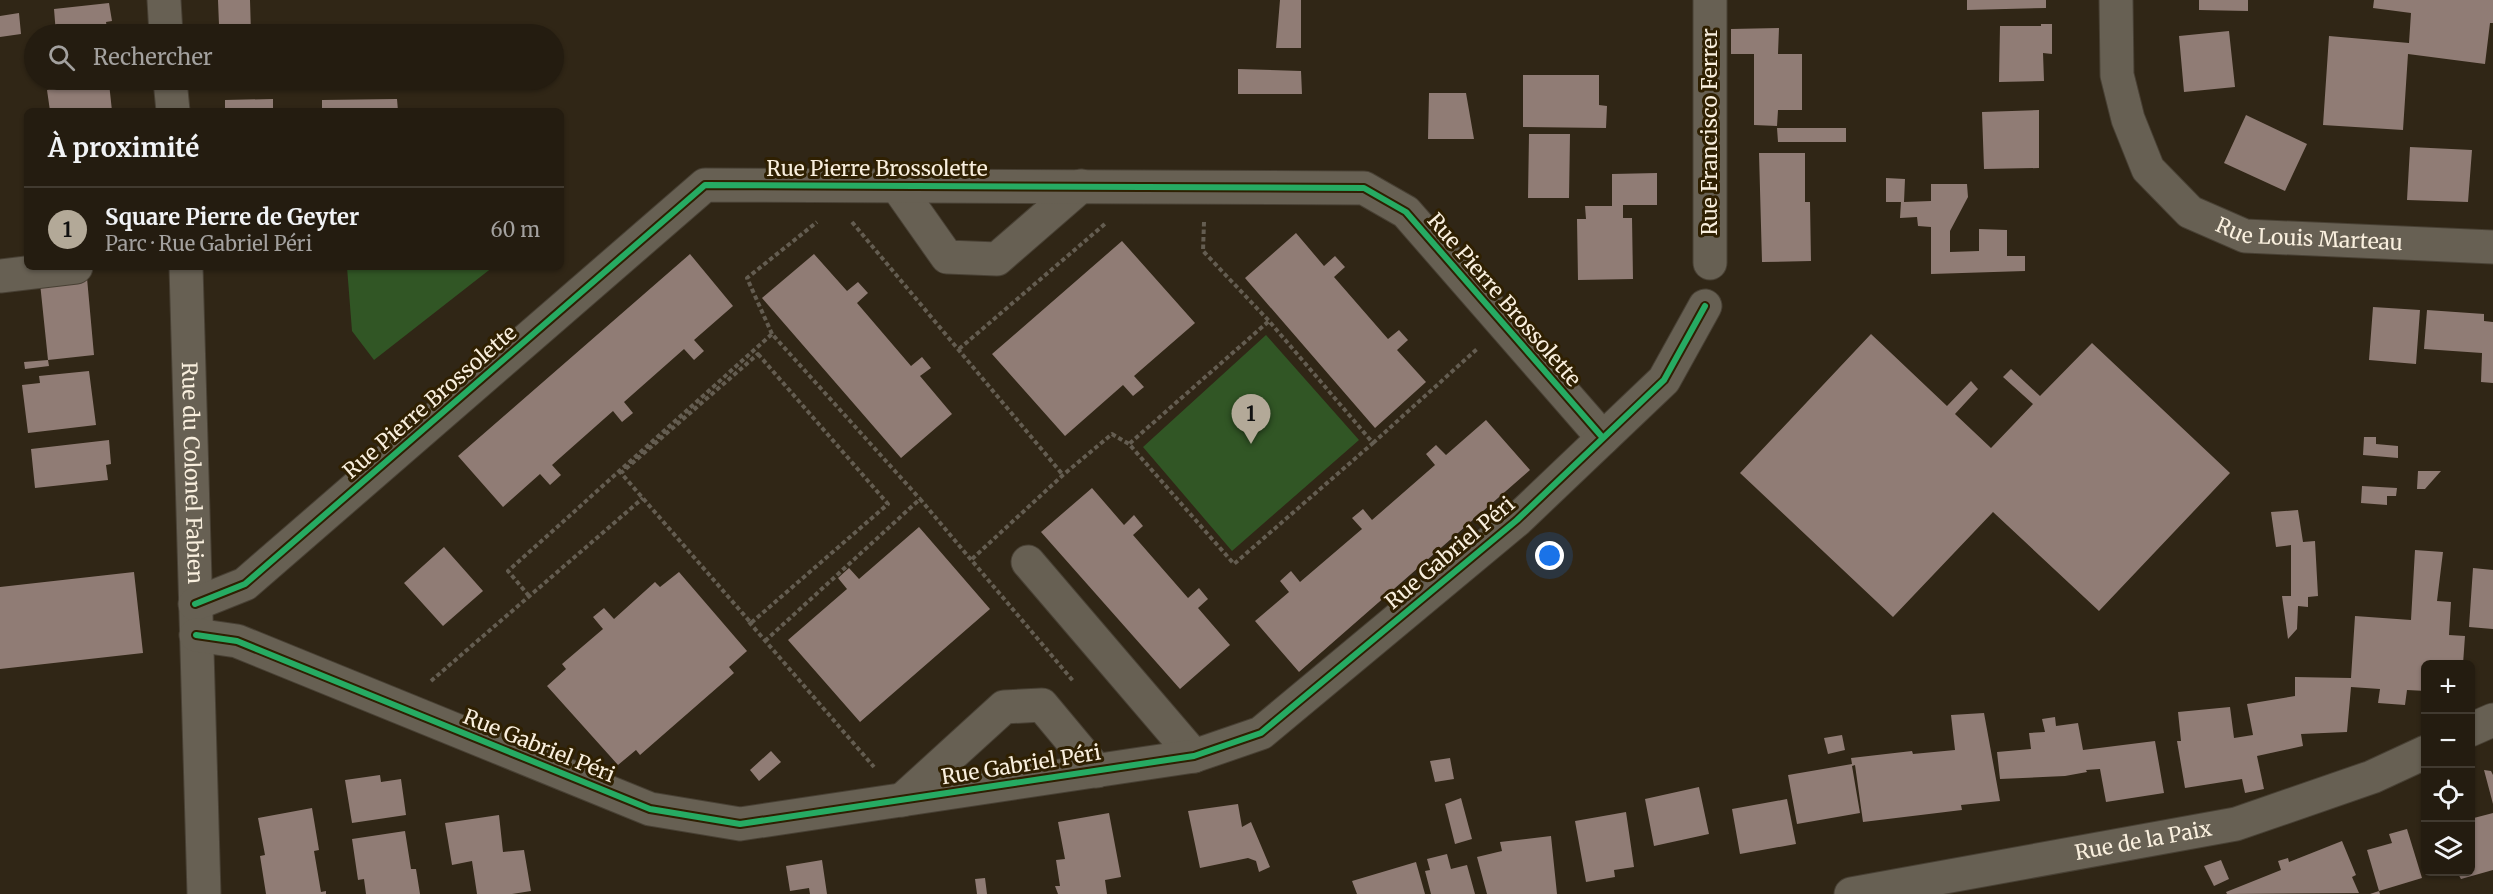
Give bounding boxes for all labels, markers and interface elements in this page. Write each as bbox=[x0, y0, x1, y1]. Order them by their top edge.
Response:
search box bbox=[24, 24, 564, 90]
street label: Rue Francisco Ferrer bbox=[1696, 28, 1723, 236]
icon: search bbox=[45, 41, 78, 74]
text: Rechercher bbox=[93, 43, 213, 71]
text: À proximité bbox=[48, 131, 199, 164]
street label: Rue Pierre Brossolette bbox=[766, 155, 988, 182]
text: Square Pierre de Geyter bbox=[105, 203, 359, 231]
street label: Rue Pierre Brossolette bbox=[1422, 207, 1587, 392]
street label: Rue Louis Marteau bbox=[2212, 211, 2403, 256]
text: 1 bbox=[63, 217, 72, 242]
text: 60 m bbox=[490, 217, 540, 242]
text: Parc · Rue Gabriel Péri bbox=[105, 231, 312, 256]
street label: Rue Pierre Brossolette bbox=[337, 319, 522, 484]
street label: Rue du Colonel Fabien bbox=[176, 362, 209, 584]
pin: 1 bbox=[1232, 394, 1270, 444]
street label: Rue Gabriel Péri bbox=[1379, 490, 1520, 615]
your location bbox=[1535, 541, 1564, 570]
map controls bbox=[2421, 660, 2475, 876]
button: + bbox=[2421, 660, 2475, 714]
street label: Rue Gabriel Péri bbox=[459, 703, 619, 788]
button: − bbox=[2421, 714, 2475, 768]
street label: Rue Gabriel Péri bbox=[939, 739, 1103, 790]
button: locate bbox=[2421, 768, 2475, 822]
street label: Rue de la Paix bbox=[2072, 815, 2214, 866]
button: layers bbox=[2421, 822, 2475, 876]

